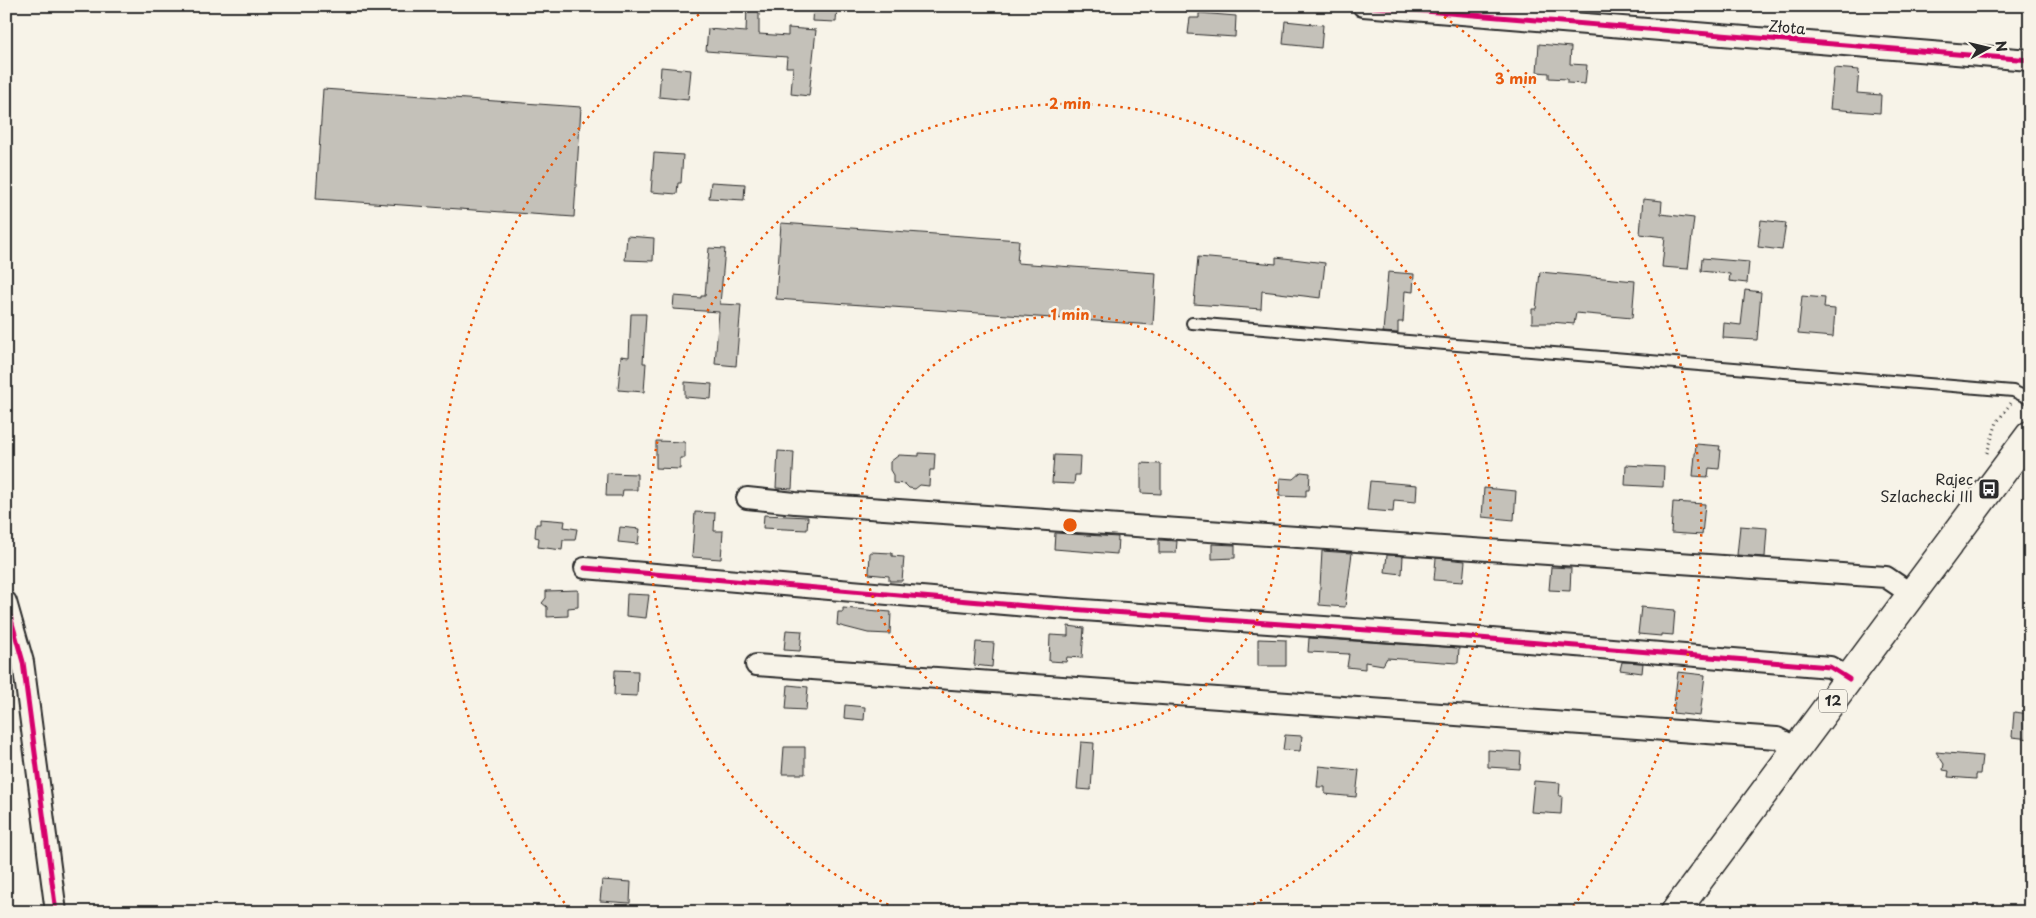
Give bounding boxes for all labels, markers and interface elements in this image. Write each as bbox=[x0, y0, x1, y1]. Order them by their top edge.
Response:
street label: Złota bbox=[1768, 13, 1807, 40]
north arrow bbox=[1964, 22, 2014, 72]
text: N bbox=[1990, 39, 2013, 53]
text: 3 min bbox=[1495, 66, 1537, 89]
text: 2 min bbox=[1049, 91, 1091, 114]
text: 1 min bbox=[1051, 302, 1089, 325]
place label: Rajec Szlachecki III bbox=[1880, 467, 1973, 507]
bus stop icon: Rajec Szlachecki III bbox=[1977, 477, 2001, 501]
centre of rings bbox=[1061, 516, 1079, 534]
road number: 12 bbox=[1819, 689, 1847, 712]

